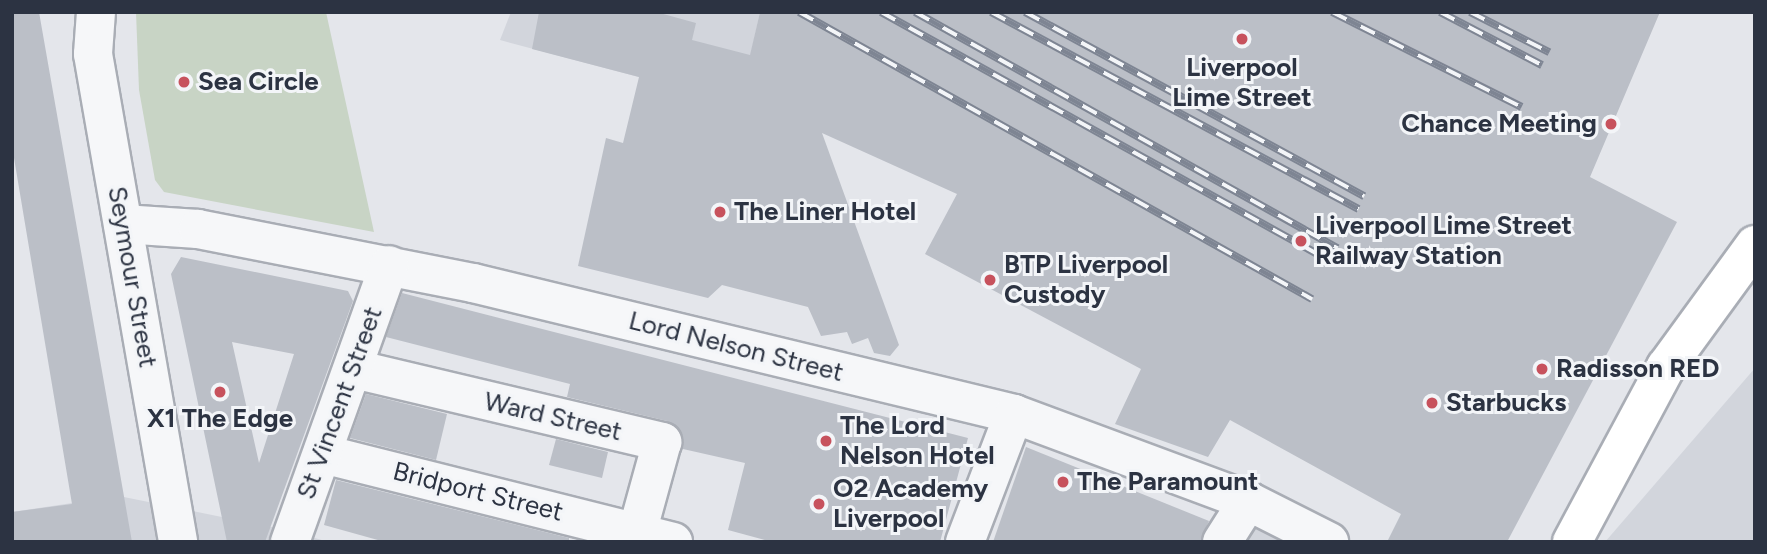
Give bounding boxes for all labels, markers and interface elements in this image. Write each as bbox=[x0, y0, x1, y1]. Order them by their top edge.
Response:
marker: Liverpool Lime Street bbox=[1232, 29, 1252, 49]
place label: Liverpool Lime Street bbox=[1172, 52, 1312, 114]
place label: Sea Circle bbox=[198, 66, 319, 98]
marker: Sea Circle bbox=[176, 74, 192, 90]
place label: Chance Meeting bbox=[1401, 108, 1597, 140]
marker: Chance Meeting bbox=[1603, 116, 1619, 132]
street label: Seymour Street bbox=[101, 184, 163, 370]
place label: The Liner Hotel bbox=[734, 196, 916, 228]
marker: The Liner Hotel bbox=[712, 204, 728, 220]
place label: Liverpool Lime Street Railway Station bbox=[1315, 210, 1572, 272]
marker: Liverpool Lime Street Railway Station bbox=[1293, 233, 1309, 249]
place label: BTP Liverpool Custody bbox=[1004, 249, 1168, 310]
marker: BTP Liverpool Custody bbox=[982, 272, 998, 288]
street label: St Vincent Street bbox=[291, 302, 389, 504]
street label: Lord Nelson Street bbox=[625, 305, 847, 389]
place label: Radisson RED bbox=[1556, 353, 1719, 385]
marker: Radisson RED bbox=[1534, 361, 1550, 377]
marker: X1 The Edge bbox=[212, 384, 228, 400]
street label: Ward Street bbox=[481, 386, 625, 448]
place label: Starbucks bbox=[1446, 387, 1566, 419]
marker: Starbucks bbox=[1424, 395, 1440, 411]
place label: X1 The Edge bbox=[147, 403, 293, 435]
place label: The Lord Nelson Hotel bbox=[840, 410, 995, 472]
marker: The Lord Nelson Hotel bbox=[818, 433, 834, 449]
street label: Bridport Street bbox=[390, 456, 566, 528]
place label: The Paramount bbox=[1077, 466, 1258, 498]
place label: O2 Academy Liverpool bbox=[833, 473, 988, 534]
marker: The Paramount bbox=[1055, 474, 1071, 490]
marker: O2 Academy Liverpool bbox=[811, 496, 827, 512]

